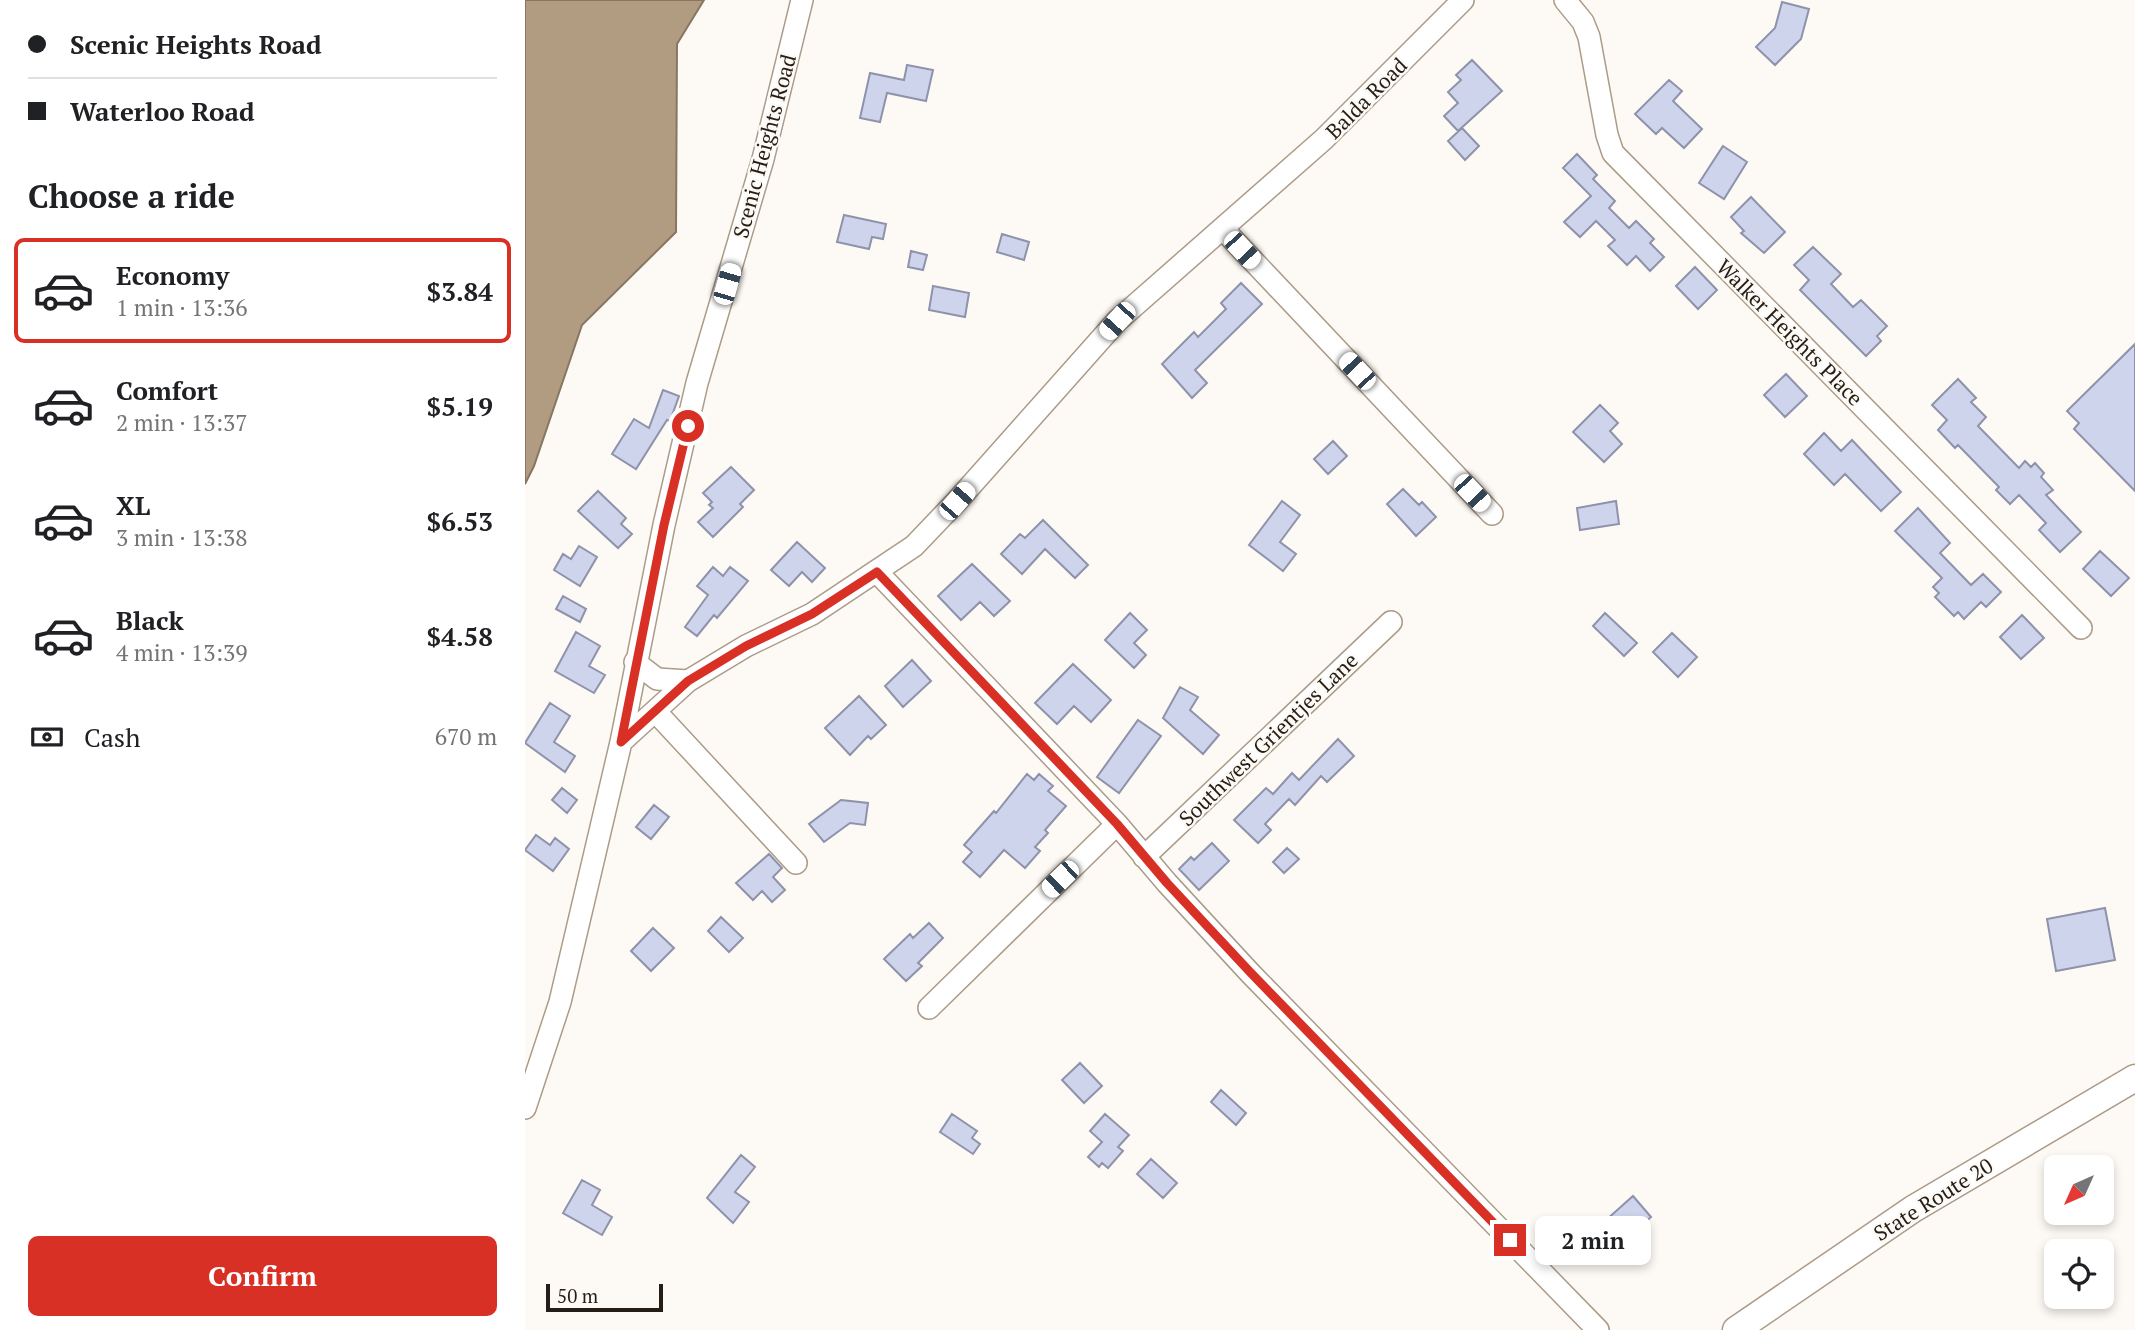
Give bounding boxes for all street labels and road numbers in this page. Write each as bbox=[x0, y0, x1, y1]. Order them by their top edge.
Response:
street label: Scenic Heights Road bbox=[726, 51, 802, 241]
street label: Balda Road bbox=[1319, 51, 1413, 145]
street label: Walker Heights Place bbox=[1711, 253, 1869, 411]
street label: Southwest Grientjes Lane bbox=[1173, 646, 1363, 832]
street label: State Route 20 bbox=[1868, 1151, 1998, 1247]

